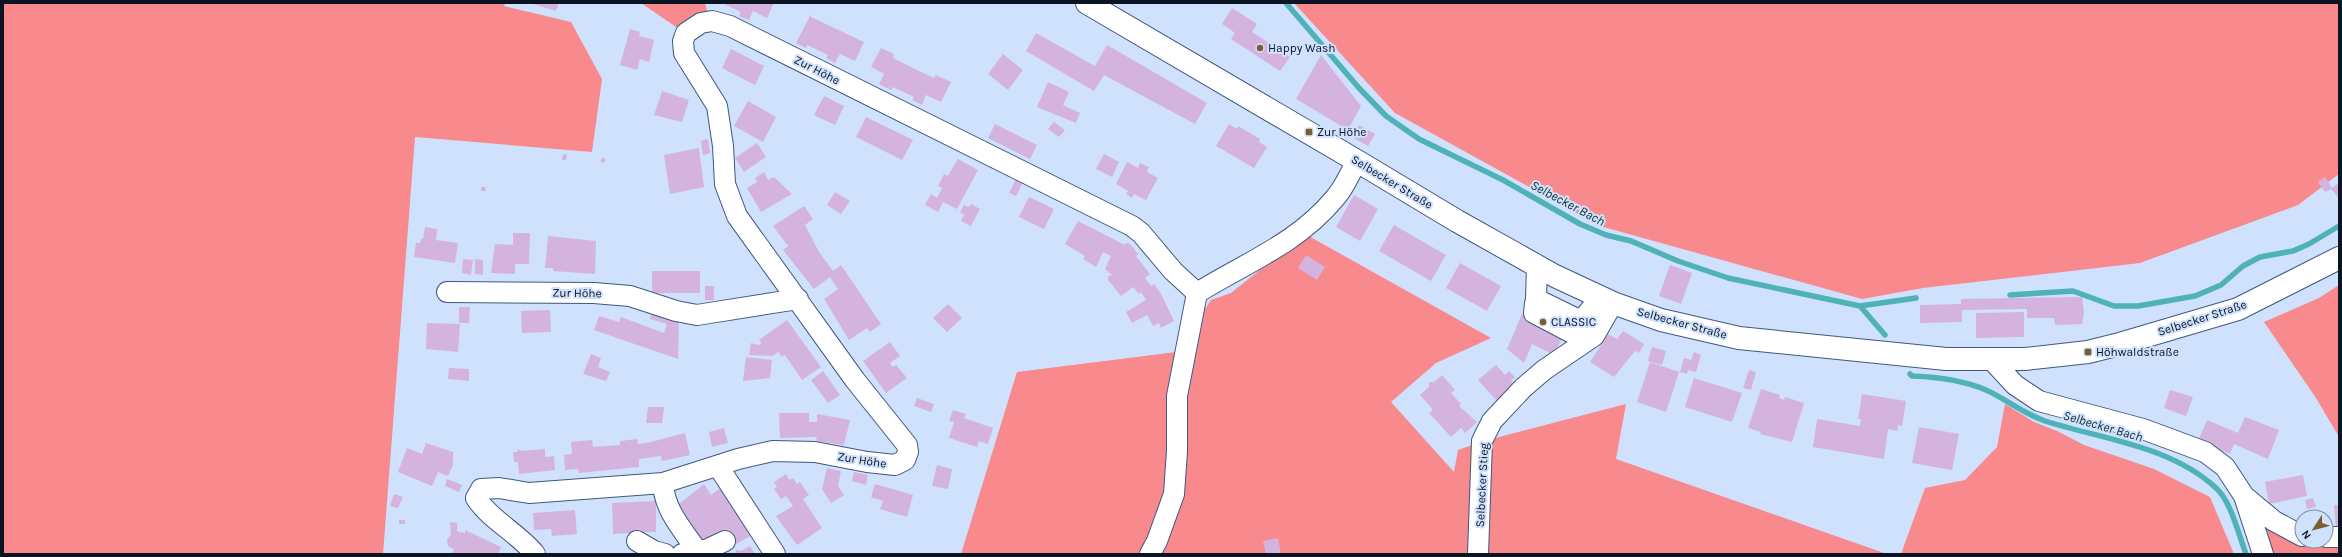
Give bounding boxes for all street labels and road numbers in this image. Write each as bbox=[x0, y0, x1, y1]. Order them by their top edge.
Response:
street label: Zur Höhe bbox=[792, 53, 842, 87]
street label: Selbecker Straße bbox=[1349, 152, 1435, 212]
street label: Zur Höhe bbox=[552, 286, 602, 300]
street label: Selbecker Straße bbox=[2156, 297, 2248, 339]
street label: Selbecker Straße bbox=[1635, 304, 1729, 342]
street label: Selbecker Stieg bbox=[1473, 442, 1491, 528]
street label: Zur Höhe bbox=[836, 449, 888, 471]

